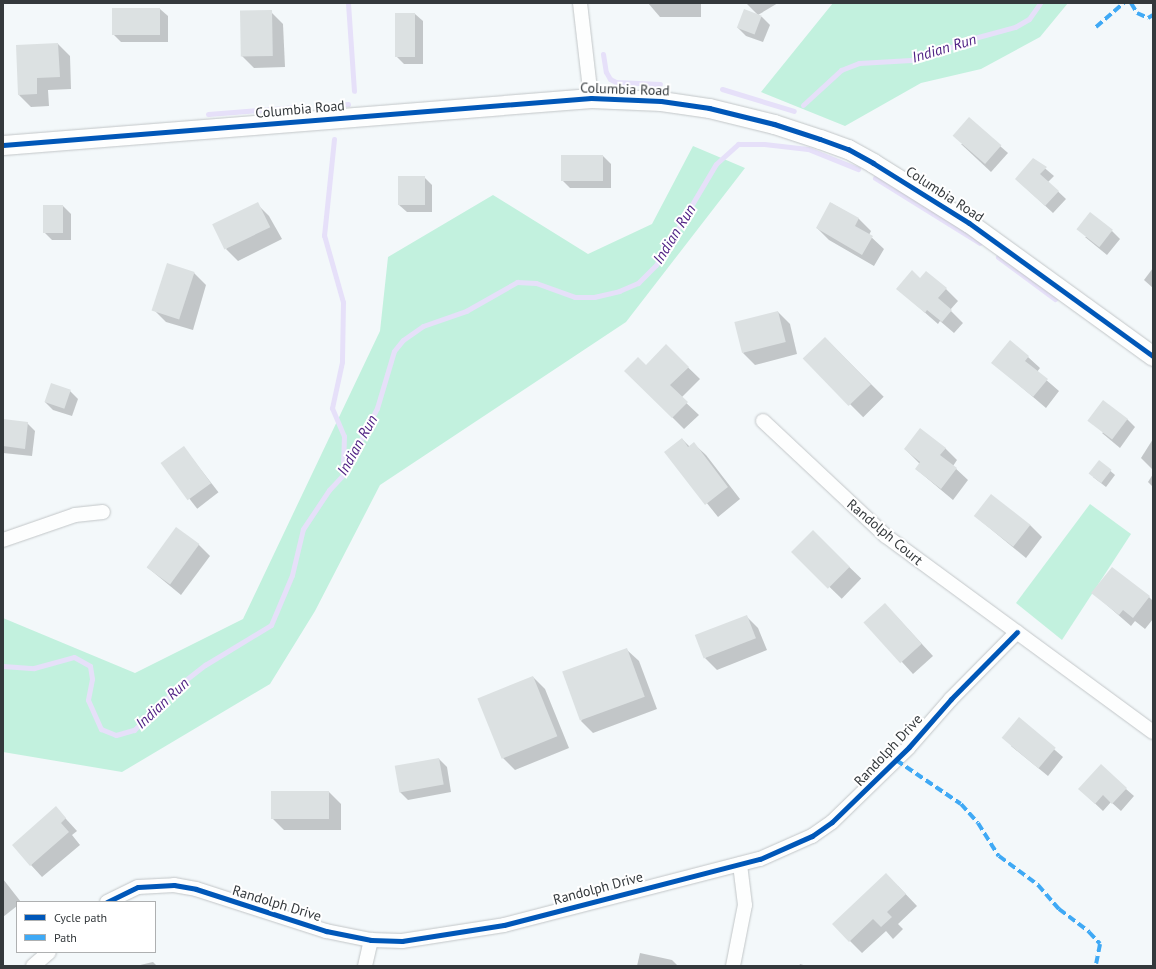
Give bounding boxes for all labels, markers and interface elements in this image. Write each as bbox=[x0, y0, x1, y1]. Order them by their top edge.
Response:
water label: Indian Run bbox=[910, 30, 978, 66]
street label: Columbia Road bbox=[580, 79, 670, 99]
street label: Columbia Road bbox=[255, 97, 345, 121]
street label: Columbia Road bbox=[903, 163, 987, 225]
water label: Indian Run bbox=[649, 201, 699, 267]
water label: Indian Run bbox=[333, 412, 381, 478]
street label: Randolph Court bbox=[844, 496, 926, 568]
water label: Indian Run bbox=[132, 674, 192, 732]
street label: Randolph Drive bbox=[850, 711, 926, 789]
street label: Randolph Drive bbox=[551, 868, 645, 908]
street label: Randolph Drive bbox=[230, 881, 324, 925]
legend bbox=[16, 901, 156, 953]
text: Cycle path bbox=[54, 910, 107, 925]
text: Path bbox=[54, 930, 77, 945]

